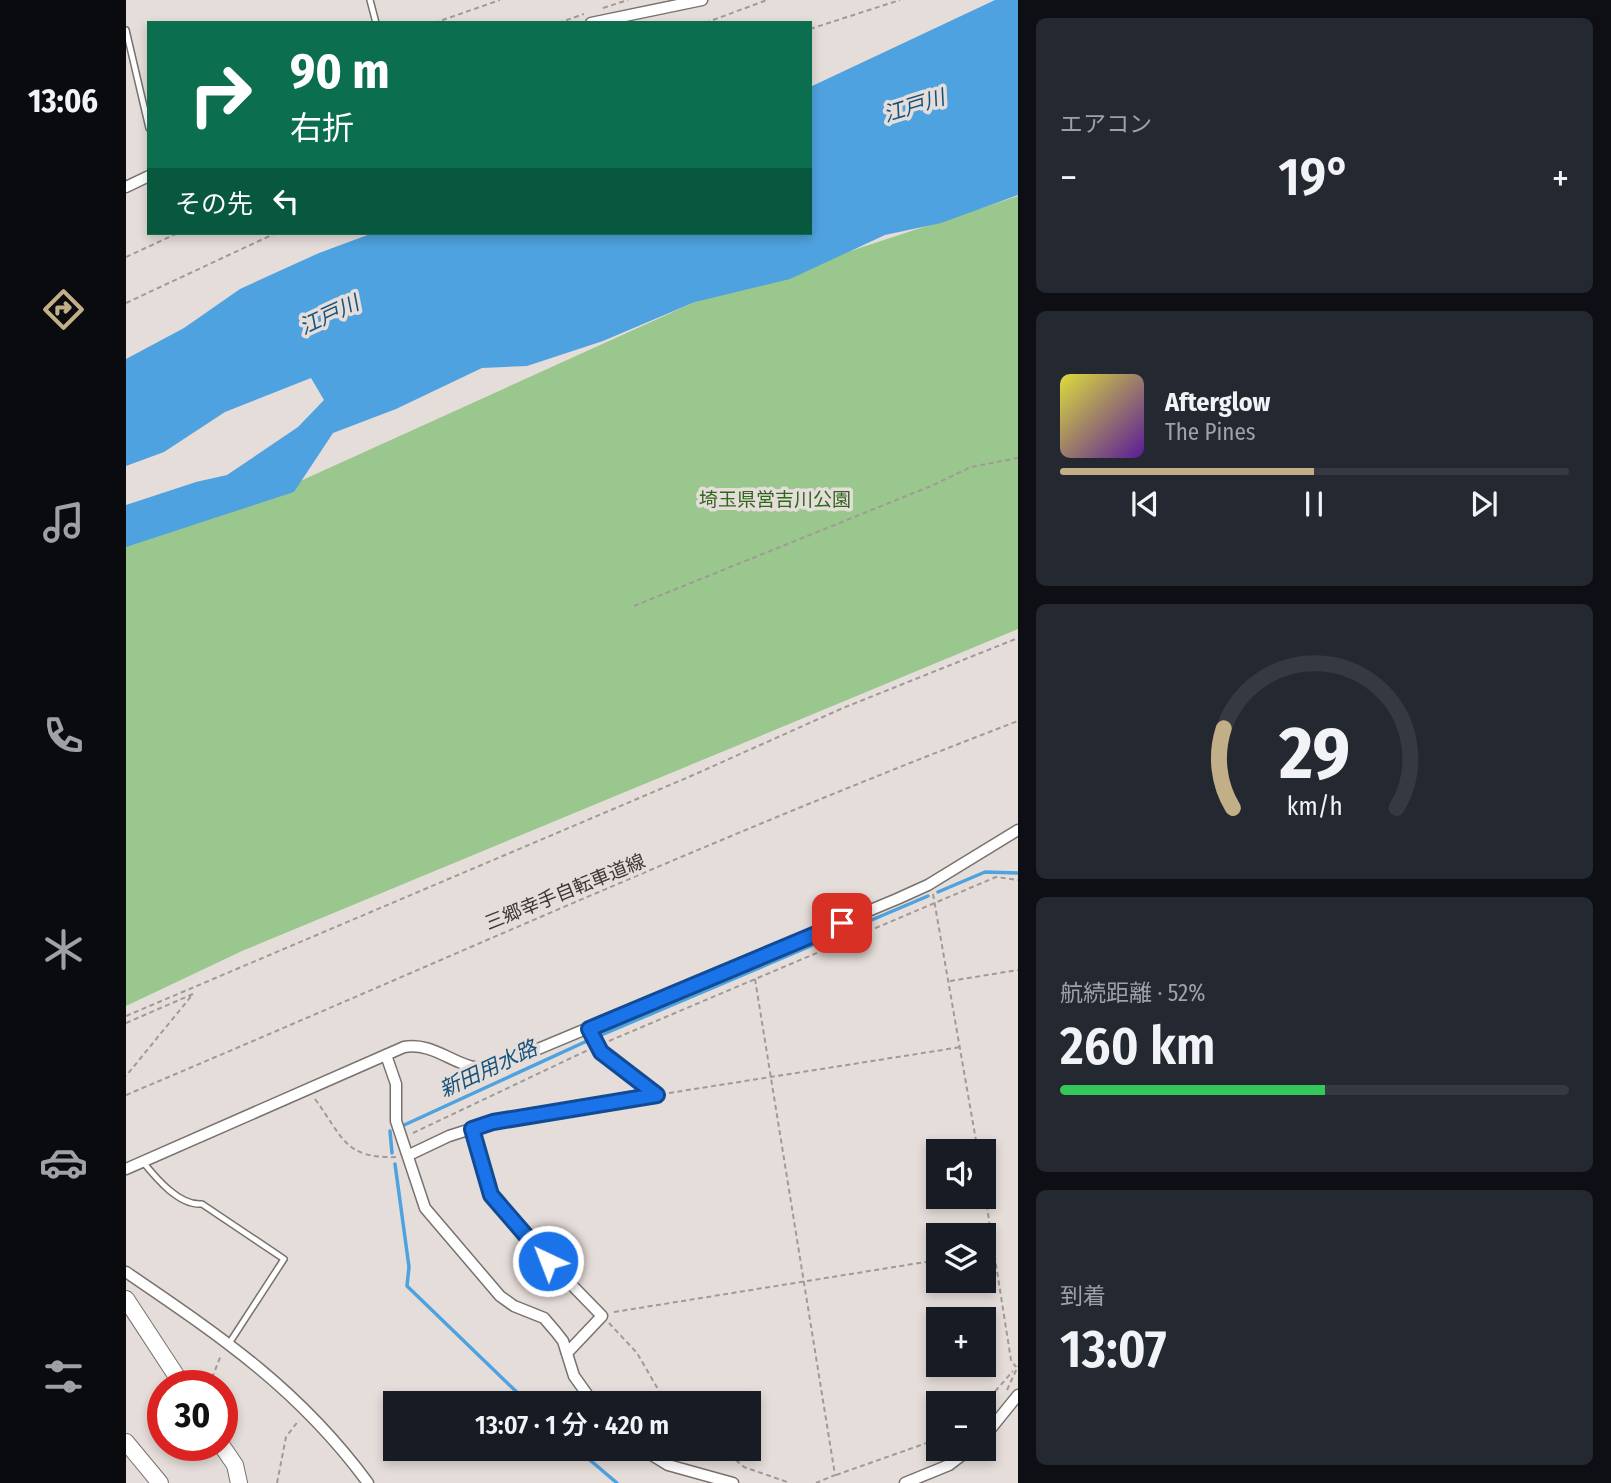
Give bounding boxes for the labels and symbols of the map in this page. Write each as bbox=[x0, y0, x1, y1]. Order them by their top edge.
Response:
water label: 江戸川 bbox=[880, 84, 950, 128]
water label: 江戸川 bbox=[295, 289, 365, 340]
park label: 埼玉県営吉川公園 bbox=[699, 488, 851, 511]
street label: 三郷幸手自転車道線 bbox=[481, 849, 649, 935]
pin bbox=[812, 893, 872, 953]
water label: 新田用水路 bbox=[435, 1034, 543, 1103]
position arrow bbox=[511, 1224, 585, 1298]
speed limit sign: 30 bbox=[147, 1370, 238, 1461]

